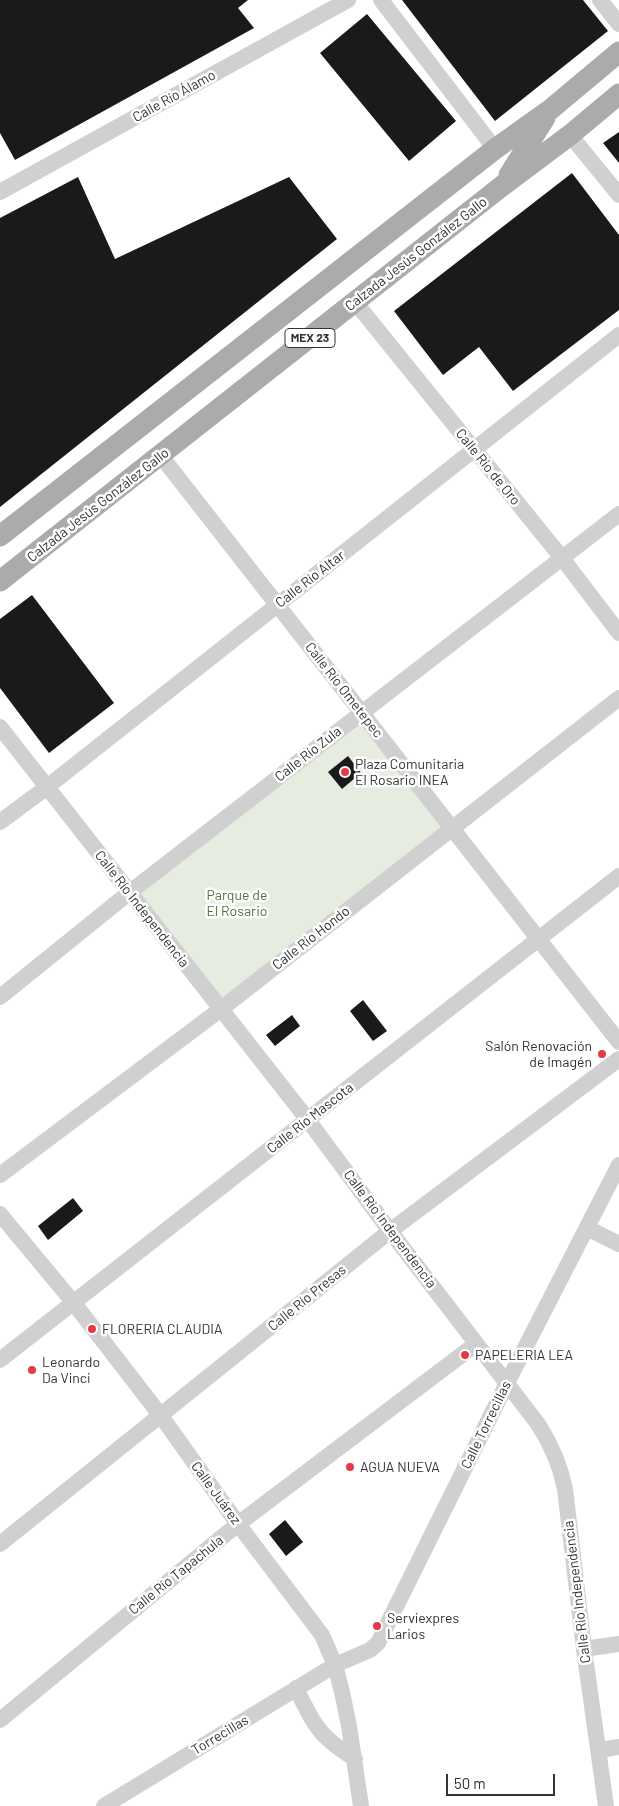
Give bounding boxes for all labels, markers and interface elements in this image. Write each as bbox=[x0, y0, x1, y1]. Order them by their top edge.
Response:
street label: Calle Río Álamo bbox=[130, 66, 218, 126]
street label: Calzada Jesús González Gallo bbox=[342, 193, 490, 315]
road number: MEX 23 bbox=[285, 328, 335, 348]
street label: Calle Río de Oro bbox=[452, 425, 524, 509]
street label: Calzada Jesús González Gallo bbox=[24, 444, 172, 566]
street label: Calle Río Altar bbox=[272, 547, 348, 611]
street label: Calle Río Ometepec bbox=[302, 639, 386, 741]
street label: Calle Río Zula bbox=[271, 723, 345, 785]
place label: Plaza Comunitaria El Rosario INEA bbox=[355, 756, 464, 789]
marker: Plaza Comunitaria El Rosario INEA bbox=[339, 766, 351, 778]
street label: Calle Río Independencia bbox=[91, 847, 193, 971]
park label: Parque de El Rosario bbox=[207, 887, 267, 920]
street label: Calle Río Hondo bbox=[269, 903, 353, 973]
place label: Salón Renovación de Imagén bbox=[485, 1038, 592, 1070]
marker: Salón Renovación de Imagén bbox=[596, 1048, 608, 1060]
street label: Calle Río Mascota bbox=[263, 1079, 357, 1157]
street label: Calle Río Independencia bbox=[340, 1167, 440, 1291]
street label: Calle Río Presas bbox=[265, 1261, 349, 1335]
place label: FLORERIA CLAUDIA bbox=[102, 1321, 222, 1337]
marker: FLORERIA CLAUDIA bbox=[86, 1323, 98, 1335]
place label: PAPELERIA LEA bbox=[475, 1347, 573, 1363]
marker: PAPELERIA LEA bbox=[459, 1349, 471, 1361]
place label: Leonardo Da Vinci bbox=[42, 1354, 100, 1386]
marker: Leonardo Da Vinci bbox=[26, 1364, 38, 1376]
street label: Calle Torrecillas bbox=[457, 1378, 515, 1472]
street label: Calle Juárez bbox=[188, 1458, 244, 1528]
place label: AGUA NUEVA bbox=[360, 1459, 440, 1475]
marker: AGUA NUEVA bbox=[344, 1461, 356, 1473]
street label: Calle Río Independencia bbox=[560, 1520, 594, 1664]
street label: Calle Río Tapachula bbox=[125, 1532, 227, 1618]
place label: Serviexpres Larios bbox=[387, 1610, 459, 1642]
marker: Serviexpres Larios bbox=[371, 1620, 383, 1632]
street label: Torrecillas bbox=[189, 1711, 251, 1759]
scale bar bbox=[449, 1764, 558, 1796]
text: 50 m bbox=[454, 1774, 486, 1792]

